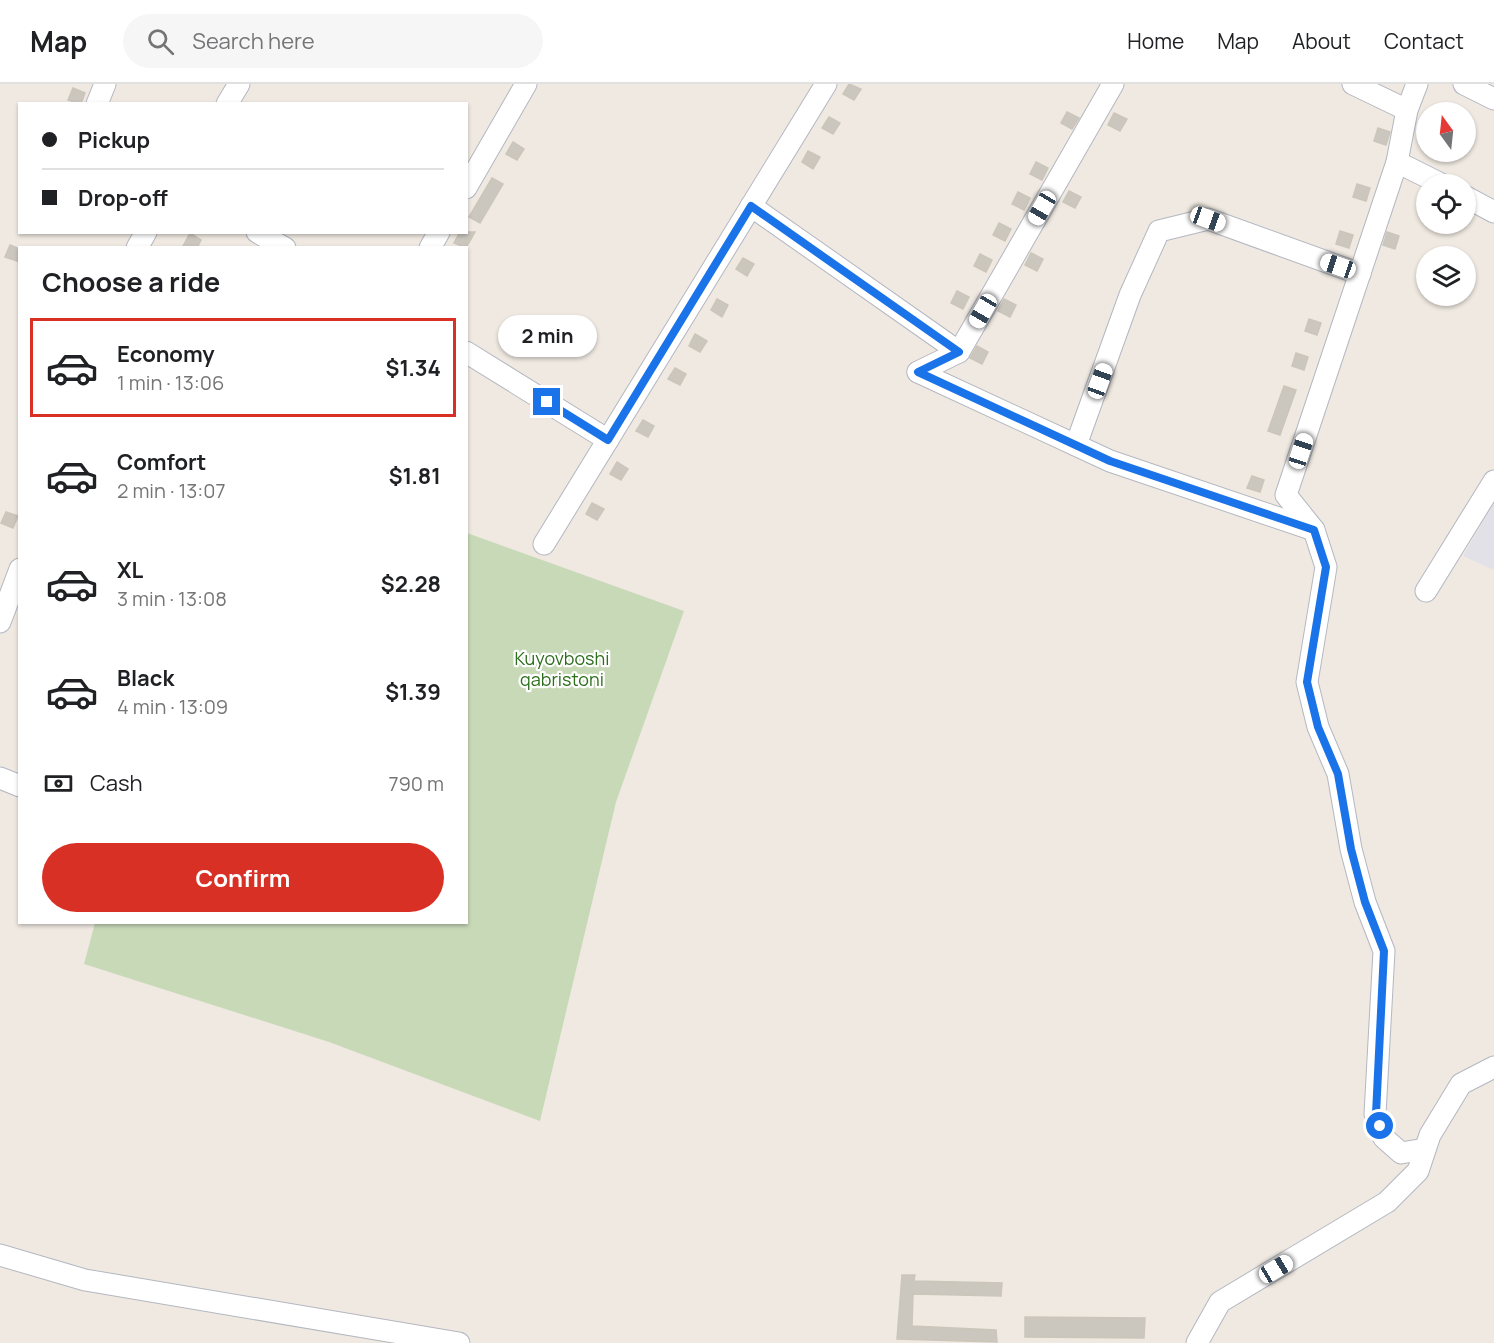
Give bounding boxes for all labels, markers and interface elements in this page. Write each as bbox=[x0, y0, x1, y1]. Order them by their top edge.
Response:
search box bbox=[123, 14, 543, 68]
text: Map bbox=[30, 22, 87, 60]
icon: search bbox=[144, 25, 177, 58]
text: Search here bbox=[192, 26, 315, 56]
text: Home bbox=[1127, 27, 1184, 55]
text: Map bbox=[1217, 27, 1259, 55]
text: About bbox=[1292, 27, 1351, 55]
text: Contact bbox=[1384, 27, 1464, 55]
north arrow bbox=[1416, 102, 1476, 162]
map controls bbox=[1416, 102, 1476, 306]
text: Pickup bbox=[78, 125, 150, 155]
button: locate bbox=[1416, 174, 1476, 234]
text: Drop-off bbox=[78, 183, 168, 213]
car bbox=[1025, 188, 1059, 228]
car bbox=[1188, 204, 1228, 234]
button: layers bbox=[1416, 246, 1476, 306]
car bbox=[1318, 252, 1358, 280]
text: Choose a ride bbox=[42, 263, 220, 300]
car bbox=[966, 291, 1000, 331]
callout: 2 min bbox=[498, 315, 596, 357]
text: 2 min bbox=[521, 322, 574, 349]
text: Economy bbox=[117, 339, 215, 369]
icon: car bbox=[45, 341, 99, 395]
text: $1.34 bbox=[386, 353, 441, 383]
car bbox=[1085, 361, 1115, 401]
text: 1 min · 13:06 bbox=[117, 369, 224, 396]
route end bbox=[533, 388, 560, 415]
car bbox=[1287, 431, 1315, 471]
text: Comfort bbox=[117, 447, 206, 477]
icon: car bbox=[45, 449, 99, 503]
text: $1.81 bbox=[389, 461, 441, 491]
text: 2 min · 13:07 bbox=[117, 477, 226, 504]
text: XL bbox=[117, 555, 143, 585]
icon: car bbox=[45, 557, 99, 611]
text: $2.28 bbox=[381, 569, 441, 599]
text: 3 min · 13:08 bbox=[117, 585, 227, 612]
park label: Kuyovboshi qabristoni bbox=[515, 646, 609, 691]
text: Black bbox=[117, 663, 174, 693]
icon: car bbox=[45, 665, 99, 719]
text: $1.39 bbox=[385, 677, 441, 707]
text: 4 min · 13:09 bbox=[117, 693, 228, 720]
icon: cash bbox=[42, 767, 75, 800]
text: Cash bbox=[90, 768, 143, 798]
text: 790 m bbox=[388, 770, 444, 797]
button: Confirm bbox=[42, 843, 444, 912]
route start bbox=[1366, 1112, 1393, 1139]
car bbox=[1256, 1252, 1296, 1286]

